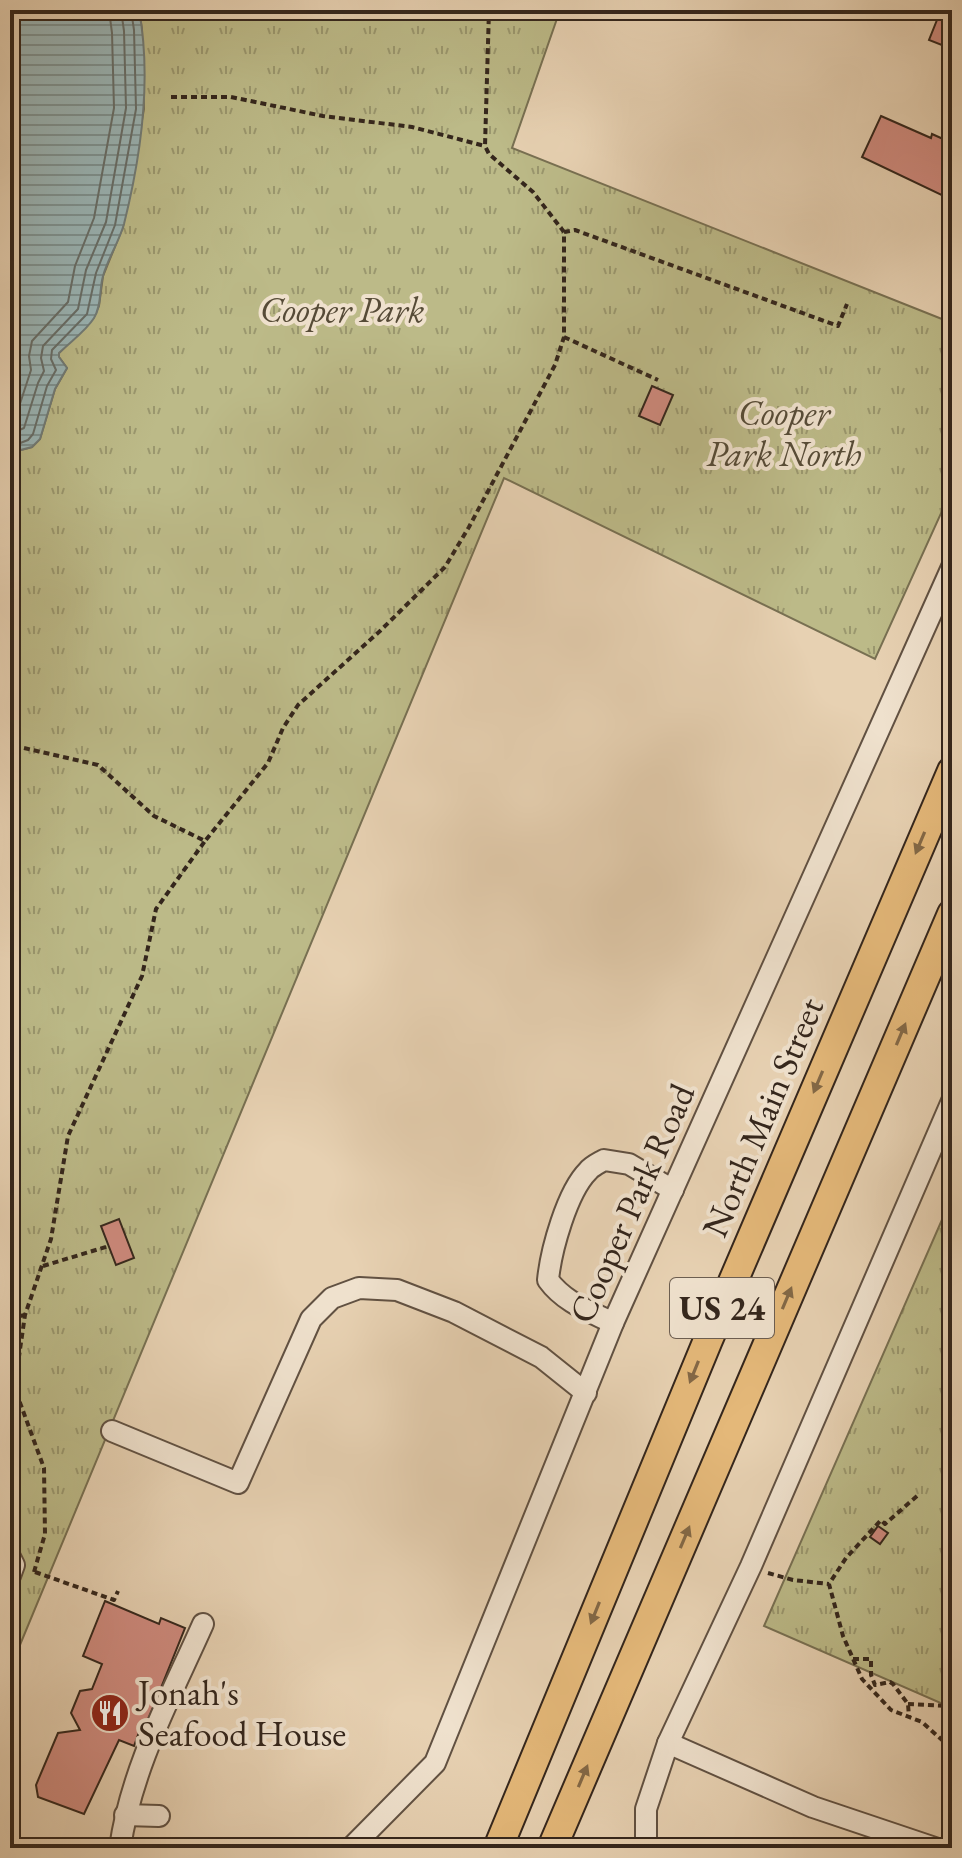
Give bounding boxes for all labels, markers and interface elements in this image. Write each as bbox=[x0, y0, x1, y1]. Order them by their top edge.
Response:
park label: Cooper Park bbox=[260, 286, 424, 333]
park label: Cooper Park North bbox=[706, 389, 862, 477]
one-way arrow bbox=[914, 831, 927, 854]
street label: North Main Street bbox=[691, 990, 834, 1244]
one-way arrow bbox=[894, 1022, 907, 1045]
one-way arrow bbox=[812, 1070, 825, 1093]
street label: Cooper Park Road bbox=[558, 1076, 706, 1330]
road number: US 24 bbox=[670, 1278, 774, 1338]
one-way arrow bbox=[781, 1286, 794, 1310]
one-way arrow bbox=[688, 1360, 701, 1384]
one-way arrow bbox=[678, 1525, 692, 1549]
one-way arrow bbox=[588, 1601, 601, 1625]
place label: Jonah's Seafood House bbox=[135, 1669, 346, 1757]
restaurant icon: Jonah's Seafood House bbox=[89, 1692, 131, 1734]
one-way arrow bbox=[576, 1764, 589, 1788]

